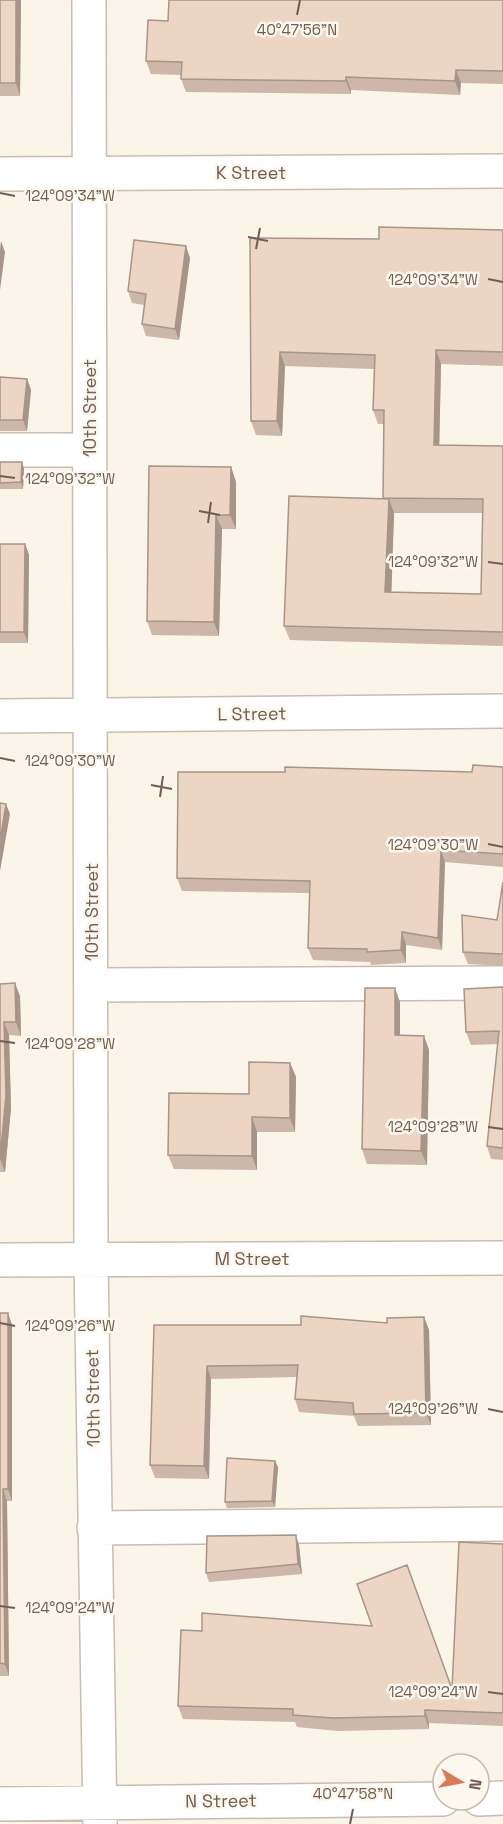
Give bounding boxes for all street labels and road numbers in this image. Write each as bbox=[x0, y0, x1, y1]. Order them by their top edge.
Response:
street label: K Street bbox=[216, 161, 286, 184]
street label: 10th Street bbox=[78, 359, 101, 457]
street label: L Street bbox=[217, 701, 287, 726]
street label: 10th Street bbox=[80, 863, 103, 961]
street label: M Street bbox=[214, 1247, 290, 1270]
street label: 10th Street bbox=[80, 1349, 105, 1447]
street label: N Street bbox=[185, 1788, 257, 1813]

